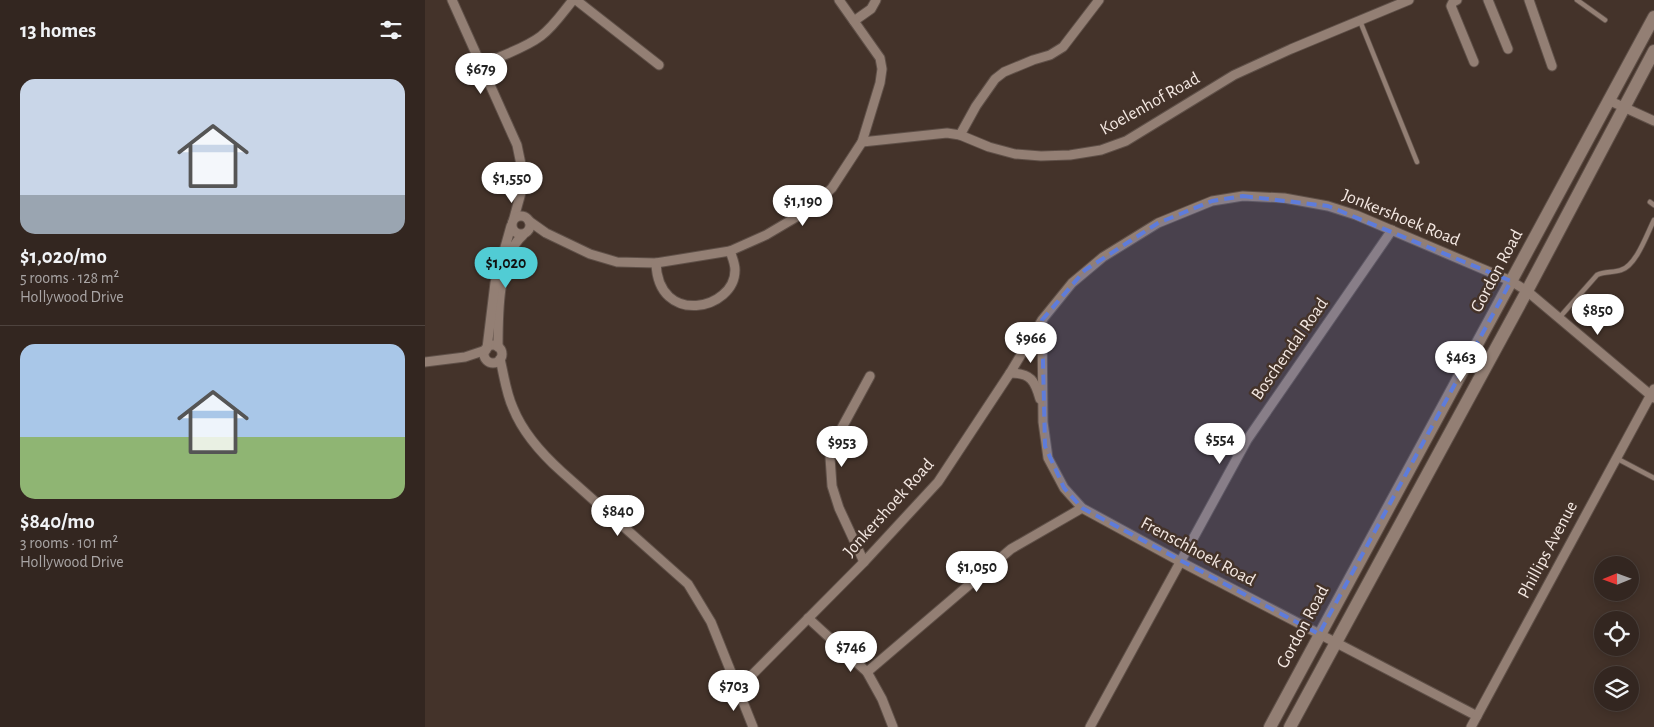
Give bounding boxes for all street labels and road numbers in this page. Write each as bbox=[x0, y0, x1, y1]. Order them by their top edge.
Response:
street label: Koelenhof Road bbox=[1097, 69, 1203, 139]
street label: Jonkershoek Road bbox=[1340, 186, 1462, 250]
street label: Gordon Road bbox=[1468, 227, 1526, 315]
street label: Boschendal Road bbox=[1248, 295, 1332, 403]
street label: Jonkershoek Road bbox=[840, 455, 938, 561]
street label: Phillips Avenue bbox=[1515, 498, 1581, 602]
street label: Frenschhoek Road bbox=[1138, 514, 1258, 590]
street label: Gordon Road bbox=[1274, 583, 1332, 671]

